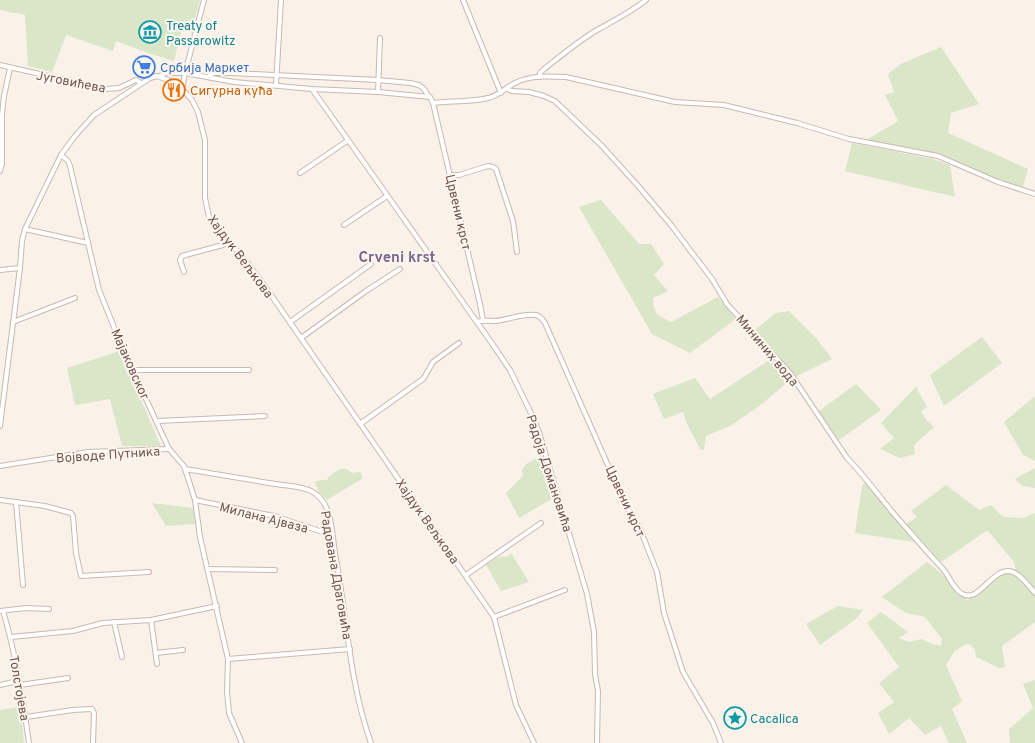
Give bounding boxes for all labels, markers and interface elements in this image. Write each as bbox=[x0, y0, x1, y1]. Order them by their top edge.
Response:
museum icon: Treaty of Passarowitz bbox=[137, 19, 163, 45]
place label: Treaty of Passarowitz bbox=[166, 19, 236, 50]
supermarket icon: Србија Маркет bbox=[131, 54, 157, 80]
place label: Србија Маркет bbox=[160, 61, 249, 77]
street label: Југовићева bbox=[34, 68, 107, 98]
restaurant icon: Сигурна кућа bbox=[161, 77, 187, 103]
place label: Сигурна кућа bbox=[190, 84, 273, 100]
street label: Црвени крст bbox=[441, 173, 474, 252]
street label: Хајдук Вељкова bbox=[203, 212, 276, 302]
district label: Crveni krst bbox=[359, 249, 436, 268]
street label: Мининих вода bbox=[732, 312, 801, 391]
street label: Мајаковског bbox=[106, 327, 152, 403]
street label: Радоја Домановића bbox=[522, 413, 575, 534]
street label: Војводе Путника bbox=[56, 444, 161, 468]
street label: Црвени крст bbox=[601, 463, 648, 540]
street label: Хајдук Вељкова bbox=[391, 477, 462, 568]
street label: Милана Ајваза bbox=[217, 500, 310, 538]
street label: Радована Драговића bbox=[316, 510, 354, 641]
street label: Толстојева bbox=[4, 654, 32, 722]
place icon: Cacalica bbox=[722, 705, 748, 731]
place label: Cacalica bbox=[750, 712, 799, 728]

